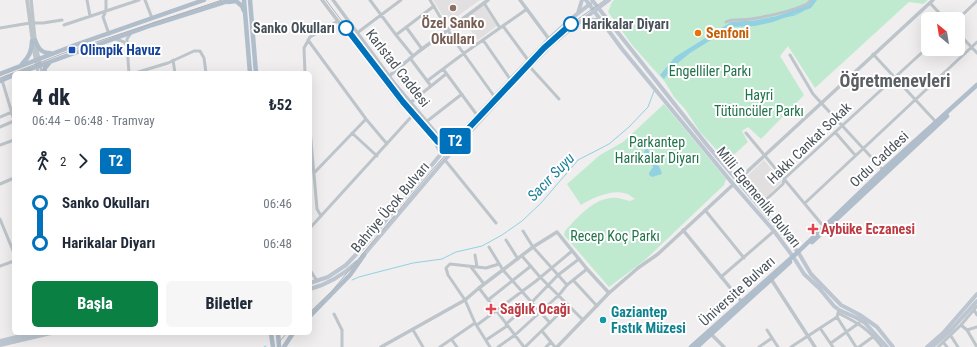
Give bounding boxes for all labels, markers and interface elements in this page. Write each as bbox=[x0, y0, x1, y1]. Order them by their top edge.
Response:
marker: Özel Sanko Okulları bbox=[448, 3, 458, 13]
north arrow bbox=[921, 12, 965, 56]
map controls bbox=[921, 12, 965, 56]
place label: Özel Sanko Okulları bbox=[422, 15, 484, 47]
marker: Harikalar Diyarı bbox=[563, 16, 579, 32]
place label: Harikalar Diyarı bbox=[582, 16, 669, 32]
place label: Sanko Okulları bbox=[253, 20, 335, 36]
marker: Sanko Okulları bbox=[338, 20, 354, 36]
place label: Senfoni bbox=[706, 25, 749, 41]
street label: Karlstad Caddesi bbox=[363, 26, 433, 110]
marker: Senfoni bbox=[693, 28, 703, 38]
place label: Olimpik Havuz bbox=[80, 42, 161, 58]
marker: Olimpik Havuz bbox=[67, 45, 77, 55]
park label: Engelliler Parkı bbox=[669, 63, 751, 79]
district label: Öğretmenevleri bbox=[840, 70, 950, 91]
text: 4 dk bbox=[32, 85, 70, 110]
park label: Hayri Tütüncüler Parkı bbox=[714, 87, 804, 119]
text: ₺52 bbox=[269, 96, 292, 114]
street label: Hakkı Cankat Sokak bbox=[764, 99, 855, 187]
text: 06:44 – 06:48 · Tramvay bbox=[32, 113, 155, 128]
line badge: T2 bbox=[437, 128, 473, 154]
street label: Ordu Caddesi bbox=[846, 128, 912, 190]
text: T2 bbox=[448, 133, 462, 149]
park label: Parkantep Harikalar Diyarı bbox=[615, 134, 699, 166]
street label: Milli Egemenlik Bulvarı bbox=[714, 144, 804, 250]
water label: Sacır Suyu bbox=[524, 149, 578, 205]
icon: walk bbox=[32, 150, 54, 172]
icon: forward bbox=[72, 150, 94, 172]
text: T2 bbox=[108, 153, 123, 169]
text: 2 bbox=[60, 154, 66, 169]
street label: Bahriye Üçok Bulvarı bbox=[348, 159, 432, 255]
text: Sanko Okulları bbox=[62, 194, 150, 212]
text: 06:46 bbox=[263, 196, 292, 211]
place label: Aybüke Eczanesi bbox=[821, 221, 915, 237]
marker: Aybüke Eczanesi bbox=[808, 224, 818, 234]
park label: Recep Koç Parkı bbox=[570, 228, 660, 244]
text: Harikalar Diyarı bbox=[62, 234, 155, 252]
text: 06:48 bbox=[263, 236, 292, 251]
street label: Üniversite Bulvarı bbox=[696, 253, 778, 329]
button: Başla bbox=[32, 281, 158, 327]
button: Biletler bbox=[166, 281, 292, 327]
place label: Sağlık Ocağı bbox=[500, 301, 571, 317]
marker: Sağlık Ocağı bbox=[485, 303, 497, 315]
place label: Gaziantep Fıstık Müzesi bbox=[611, 304, 686, 336]
marker: Gaziantep Fıstık Müzesi bbox=[598, 315, 608, 325]

